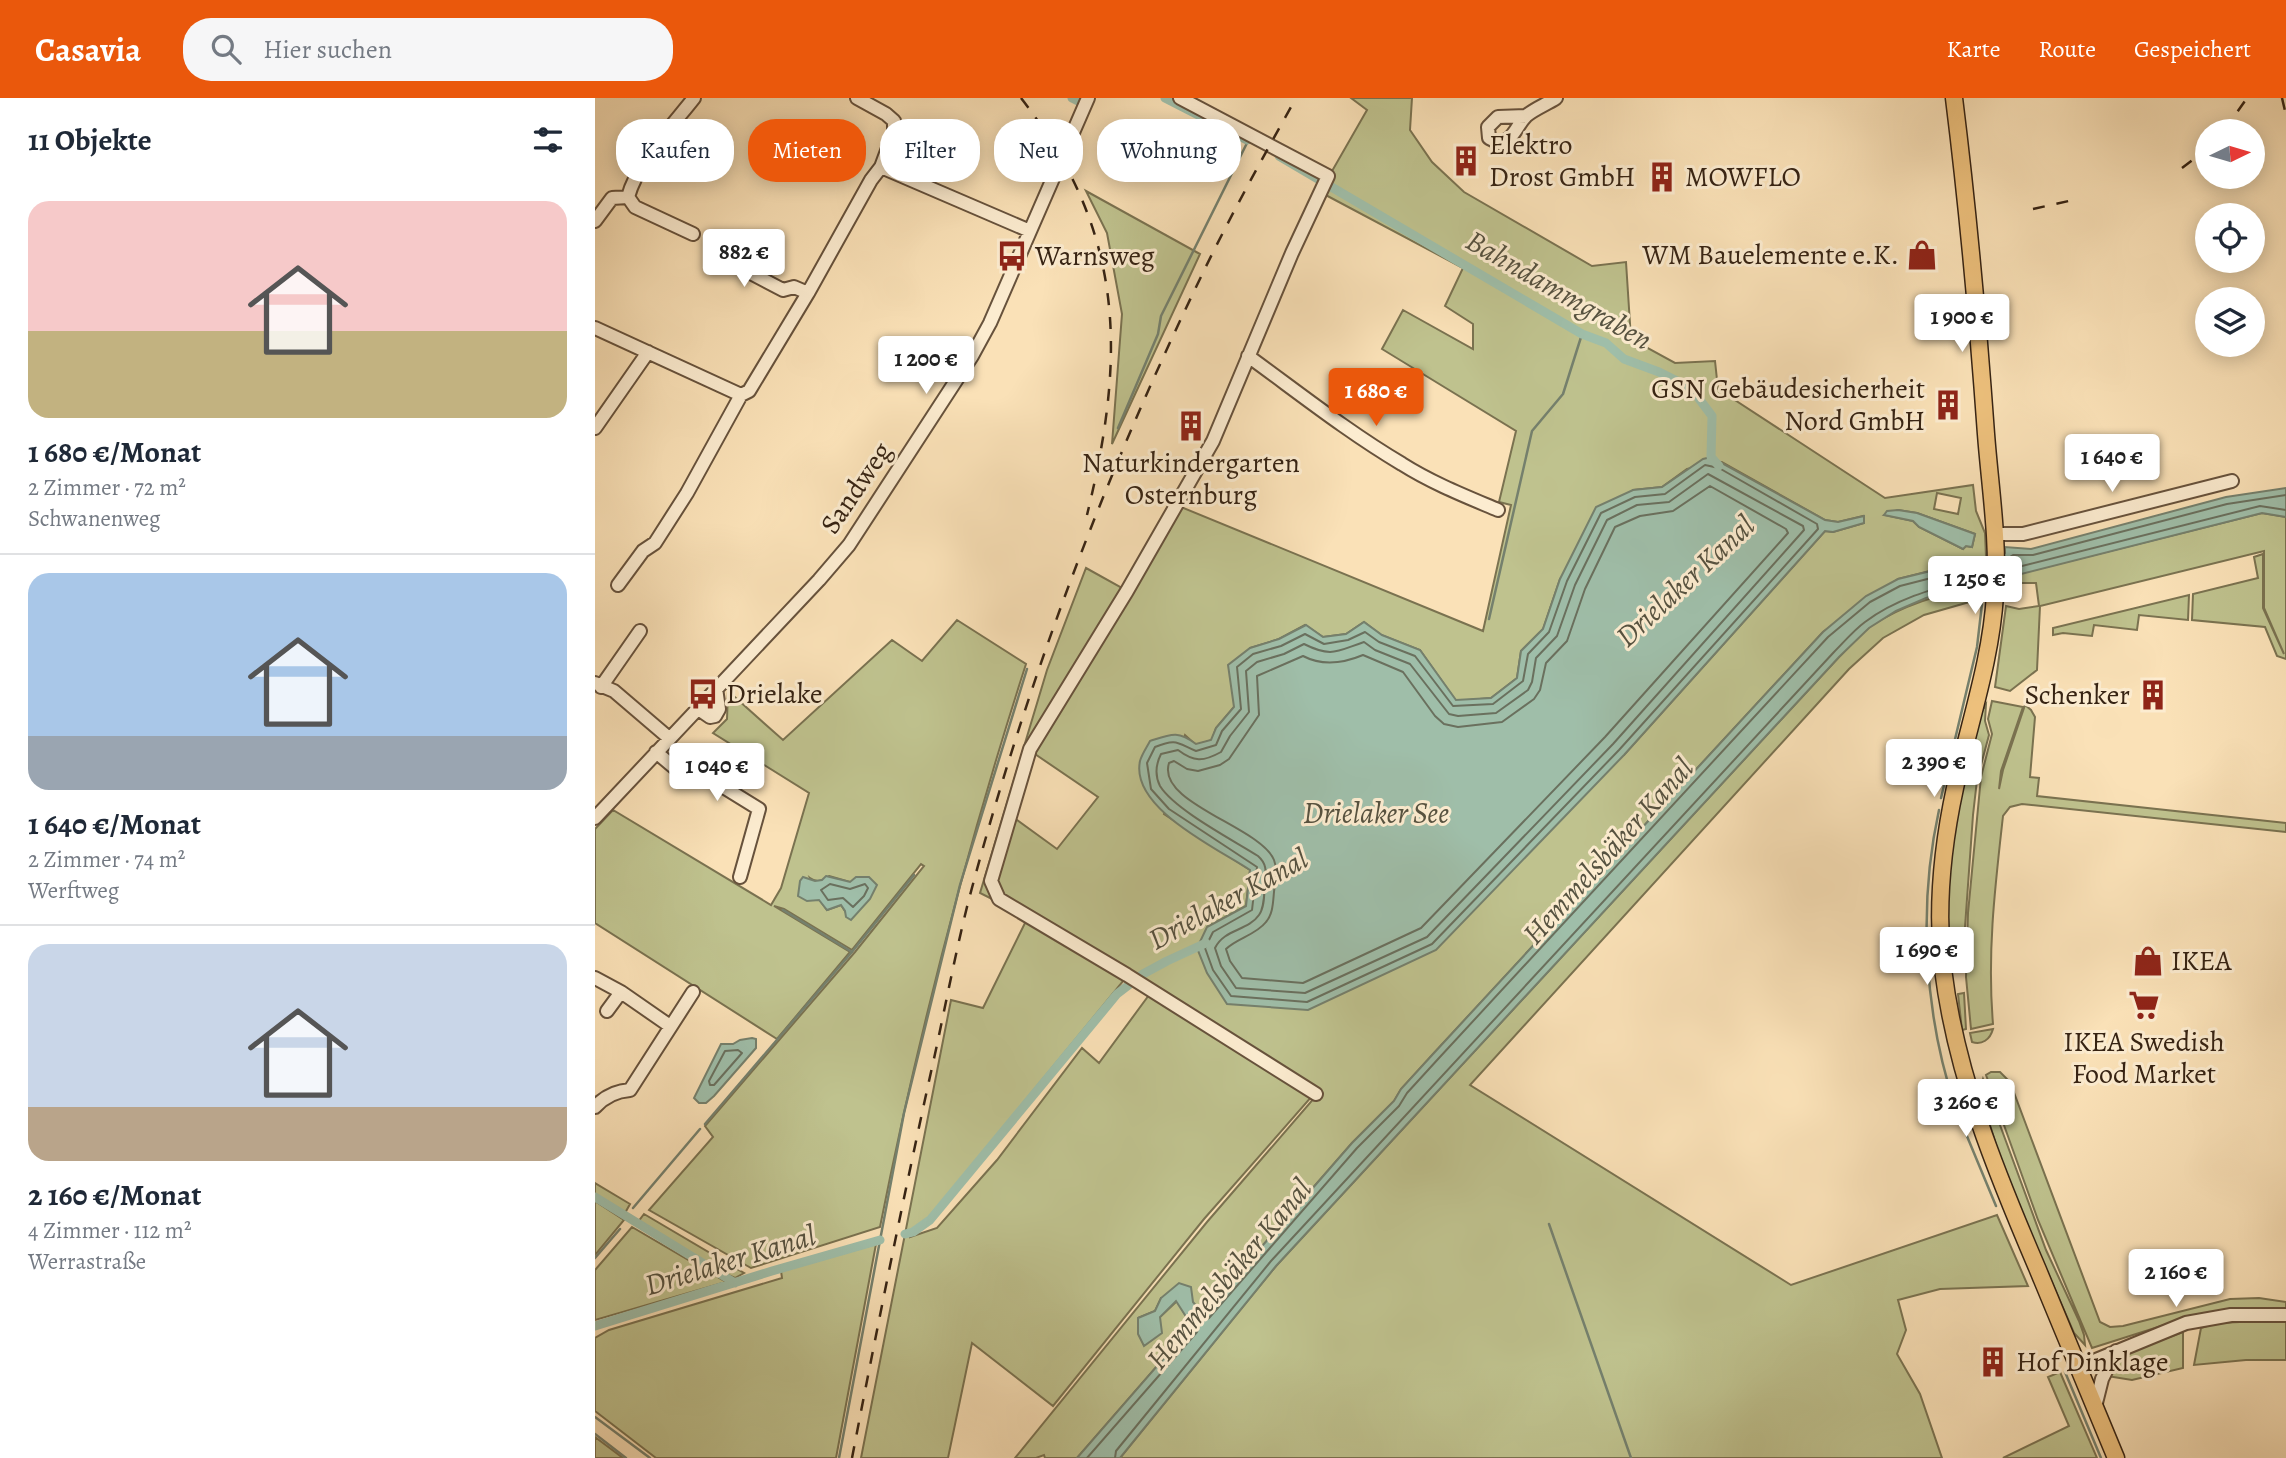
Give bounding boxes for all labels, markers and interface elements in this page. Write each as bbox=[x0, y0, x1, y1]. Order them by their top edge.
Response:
search box bbox=[183, 18, 673, 81]
text: Casavia bbox=[35, 27, 141, 72]
icon: search bbox=[207, 30, 245, 68]
text: Hier suchen bbox=[263, 32, 392, 67]
text: Karte bbox=[1947, 33, 2000, 65]
text: Route bbox=[2038, 33, 2096, 65]
text: Gespeichert bbox=[2134, 33, 2251, 65]
chip: Kaufen bbox=[616, 119, 734, 182]
chip: Mieten bbox=[748, 119, 866, 182]
chip: Filter bbox=[880, 119, 980, 182]
chip: Neu bbox=[994, 119, 1083, 182]
chip: Wohnung bbox=[1097, 119, 1241, 182]
north arrow bbox=[2195, 119, 2265, 189]
map controls bbox=[2195, 119, 2265, 357]
text: 11 Objekte bbox=[28, 120, 152, 160]
icon: filters bbox=[529, 121, 567, 159]
place label: Elektro Drost GmbH bbox=[1489, 126, 1635, 196]
building icon: Elektro Drost GmbH bbox=[1449, 144, 1483, 178]
place label: MOWFLO bbox=[1685, 158, 1801, 196]
building icon: MOWFLO bbox=[1645, 160, 1679, 194]
button: locate bbox=[2195, 203, 2265, 273]
water label: Bahndammgraben bbox=[1459, 221, 1659, 359]
pin: 882 € bbox=[695, 230, 793, 289]
text: 882 € bbox=[719, 236, 769, 267]
place label: WM Bauelemente e.K. bbox=[1641, 236, 1899, 274]
place label: Warnsweg bbox=[1034, 237, 1155, 275]
shop icon: WM Bauelemente e.K. bbox=[1905, 238, 1939, 272]
bus stop icon: Warnsweg bbox=[995, 239, 1029, 273]
icon: home bbox=[235, 247, 361, 373]
button: layers bbox=[2195, 287, 2265, 357]
pin: 1 900 € bbox=[1897, 294, 2027, 354]
text: 1 900 € bbox=[1930, 301, 1994, 332]
pin: 1 200 € bbox=[861, 336, 991, 396]
text: 1 200 € bbox=[894, 343, 958, 374]
pin: 1 680 € bbox=[1311, 368, 1441, 428]
place label: GSN Gebäudesicherheit Nord GmbH bbox=[1651, 370, 1925, 440]
text: 1 680 € bbox=[1345, 375, 1407, 406]
building icon: GSN Gebäudesicherheit Nord GmbH bbox=[1931, 388, 1965, 422]
building icon: Naturkindergarten Osternburg bbox=[1174, 409, 1208, 443]
text: 1 680 €/Monat bbox=[28, 432, 201, 472]
pin: 1 640 € bbox=[2047, 434, 2177, 494]
street label: Sandweg bbox=[811, 435, 901, 541]
text: 1 640 € bbox=[2081, 441, 2143, 472]
place label: Naturkindergarten Osternburg bbox=[1082, 444, 1300, 514]
text: 2 Zimmer · 72 m² bbox=[28, 472, 186, 503]
text: Schwanenweg bbox=[28, 503, 160, 534]
water label: Drielaker Kanal bbox=[1607, 506, 1764, 656]
pin: 1 250 € bbox=[1910, 556, 2040, 616]
text: 1 250 € bbox=[1944, 563, 2006, 594]
icon: home bbox=[235, 619, 361, 745]
place label: Drielake bbox=[726, 675, 823, 713]
place label: Schenker bbox=[2024, 676, 2130, 714]
bus stop icon: Drielake bbox=[686, 677, 720, 711]
building icon: Schenker bbox=[2136, 678, 2170, 712]
pin: 2 390 € bbox=[1869, 740, 1999, 799]
pin: 1 040 € bbox=[652, 744, 782, 803]
text: 2 390 € bbox=[1902, 746, 1966, 777]
water label: Hemmelsbäker Kanal bbox=[1513, 749, 1703, 953]
text: 1 040 € bbox=[685, 750, 749, 781]
water label: Drielaker See bbox=[1303, 793, 1449, 833]
text: 1 640 €/Monat bbox=[28, 804, 201, 844]
water label: Drielaker Kanal bbox=[1141, 838, 1315, 959]
text: 2 Zimmer · 74 m² bbox=[28, 844, 185, 875]
text: Werftweg bbox=[28, 875, 119, 906]
pin: 1 690 € bbox=[1862, 928, 1992, 987]
text: 1 690 € bbox=[1896, 934, 1958, 965]
place label: IKEA bbox=[2171, 942, 2232, 980]
shop icon: IKEA bbox=[2131, 944, 2165, 978]
supermarket icon: IKEA Swedish Food Market bbox=[2127, 988, 2161, 1022]
icon: home bbox=[235, 990, 361, 1116]
place label: IKEA Swedish Food Market bbox=[2063, 1023, 2225, 1093]
pin: 3 260 € bbox=[1901, 1080, 2031, 1139]
text: 3 260 € bbox=[1934, 1086, 1998, 1117]
water label: Hemmelsbäker Kanal bbox=[1137, 1170, 1321, 1378]
text: 2 160 €/Monat bbox=[28, 1175, 201, 1215]
text: 4 Zimmer · 112 m² bbox=[28, 1215, 191, 1246]
water label: Drielaker Kanal bbox=[640, 1215, 821, 1305]
text: Werrastraße bbox=[28, 1246, 146, 1277]
pin: 2 160 € bbox=[2111, 1250, 2241, 1309]
text: 2 160 € bbox=[2145, 1256, 2207, 1287]
place label: Hof Dinklage bbox=[2016, 1343, 2169, 1381]
building icon: Hof Dinklage bbox=[1976, 1345, 2010, 1379]

